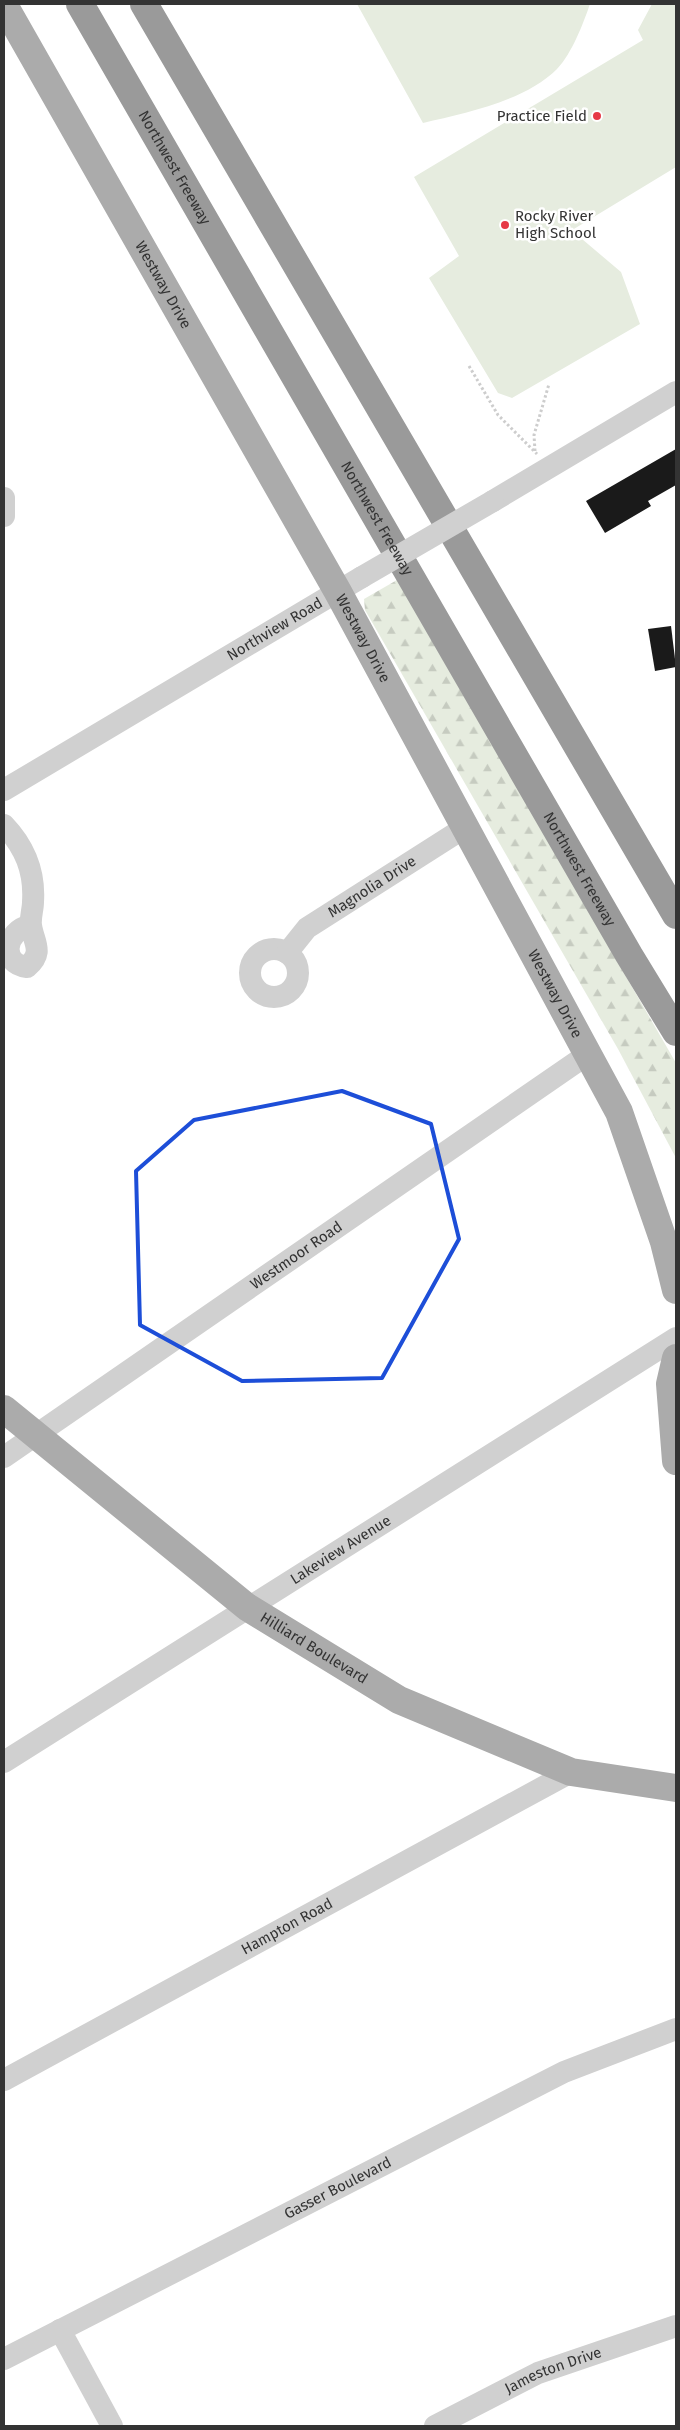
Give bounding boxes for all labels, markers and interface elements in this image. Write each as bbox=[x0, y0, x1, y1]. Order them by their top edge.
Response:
street label: Northwest Freeway bbox=[134, 107, 215, 229]
place label: Practice Field bbox=[497, 107, 587, 125]
marker: Practice Field bbox=[591, 110, 603, 122]
place label: Rocky River High School bbox=[515, 207, 597, 242]
marker: Rocky River High School bbox=[499, 219, 511, 231]
street label: Westway Drive bbox=[131, 238, 195, 332]
street label: Northwest Freeway bbox=[337, 458, 417, 579]
street label: Westway Drive bbox=[332, 591, 394, 686]
street label: Northview Road bbox=[224, 594, 326, 664]
street label: Northwest Freeway bbox=[539, 809, 620, 930]
street label: Magnolia Drive bbox=[324, 852, 419, 921]
street label: Westway Drive bbox=[524, 946, 586, 1041]
street label: Westmoor Road bbox=[247, 1217, 346, 1293]
street label: Lakeview Avenue bbox=[287, 1511, 394, 1588]
street label: Hilliard Boulevard bbox=[257, 1608, 371, 1688]
street label: Hampton Road bbox=[238, 1894, 336, 1958]
street label: Gasser Boulevard bbox=[281, 2153, 394, 2223]
street label: Jameston Drive bbox=[502, 2343, 604, 2398]

